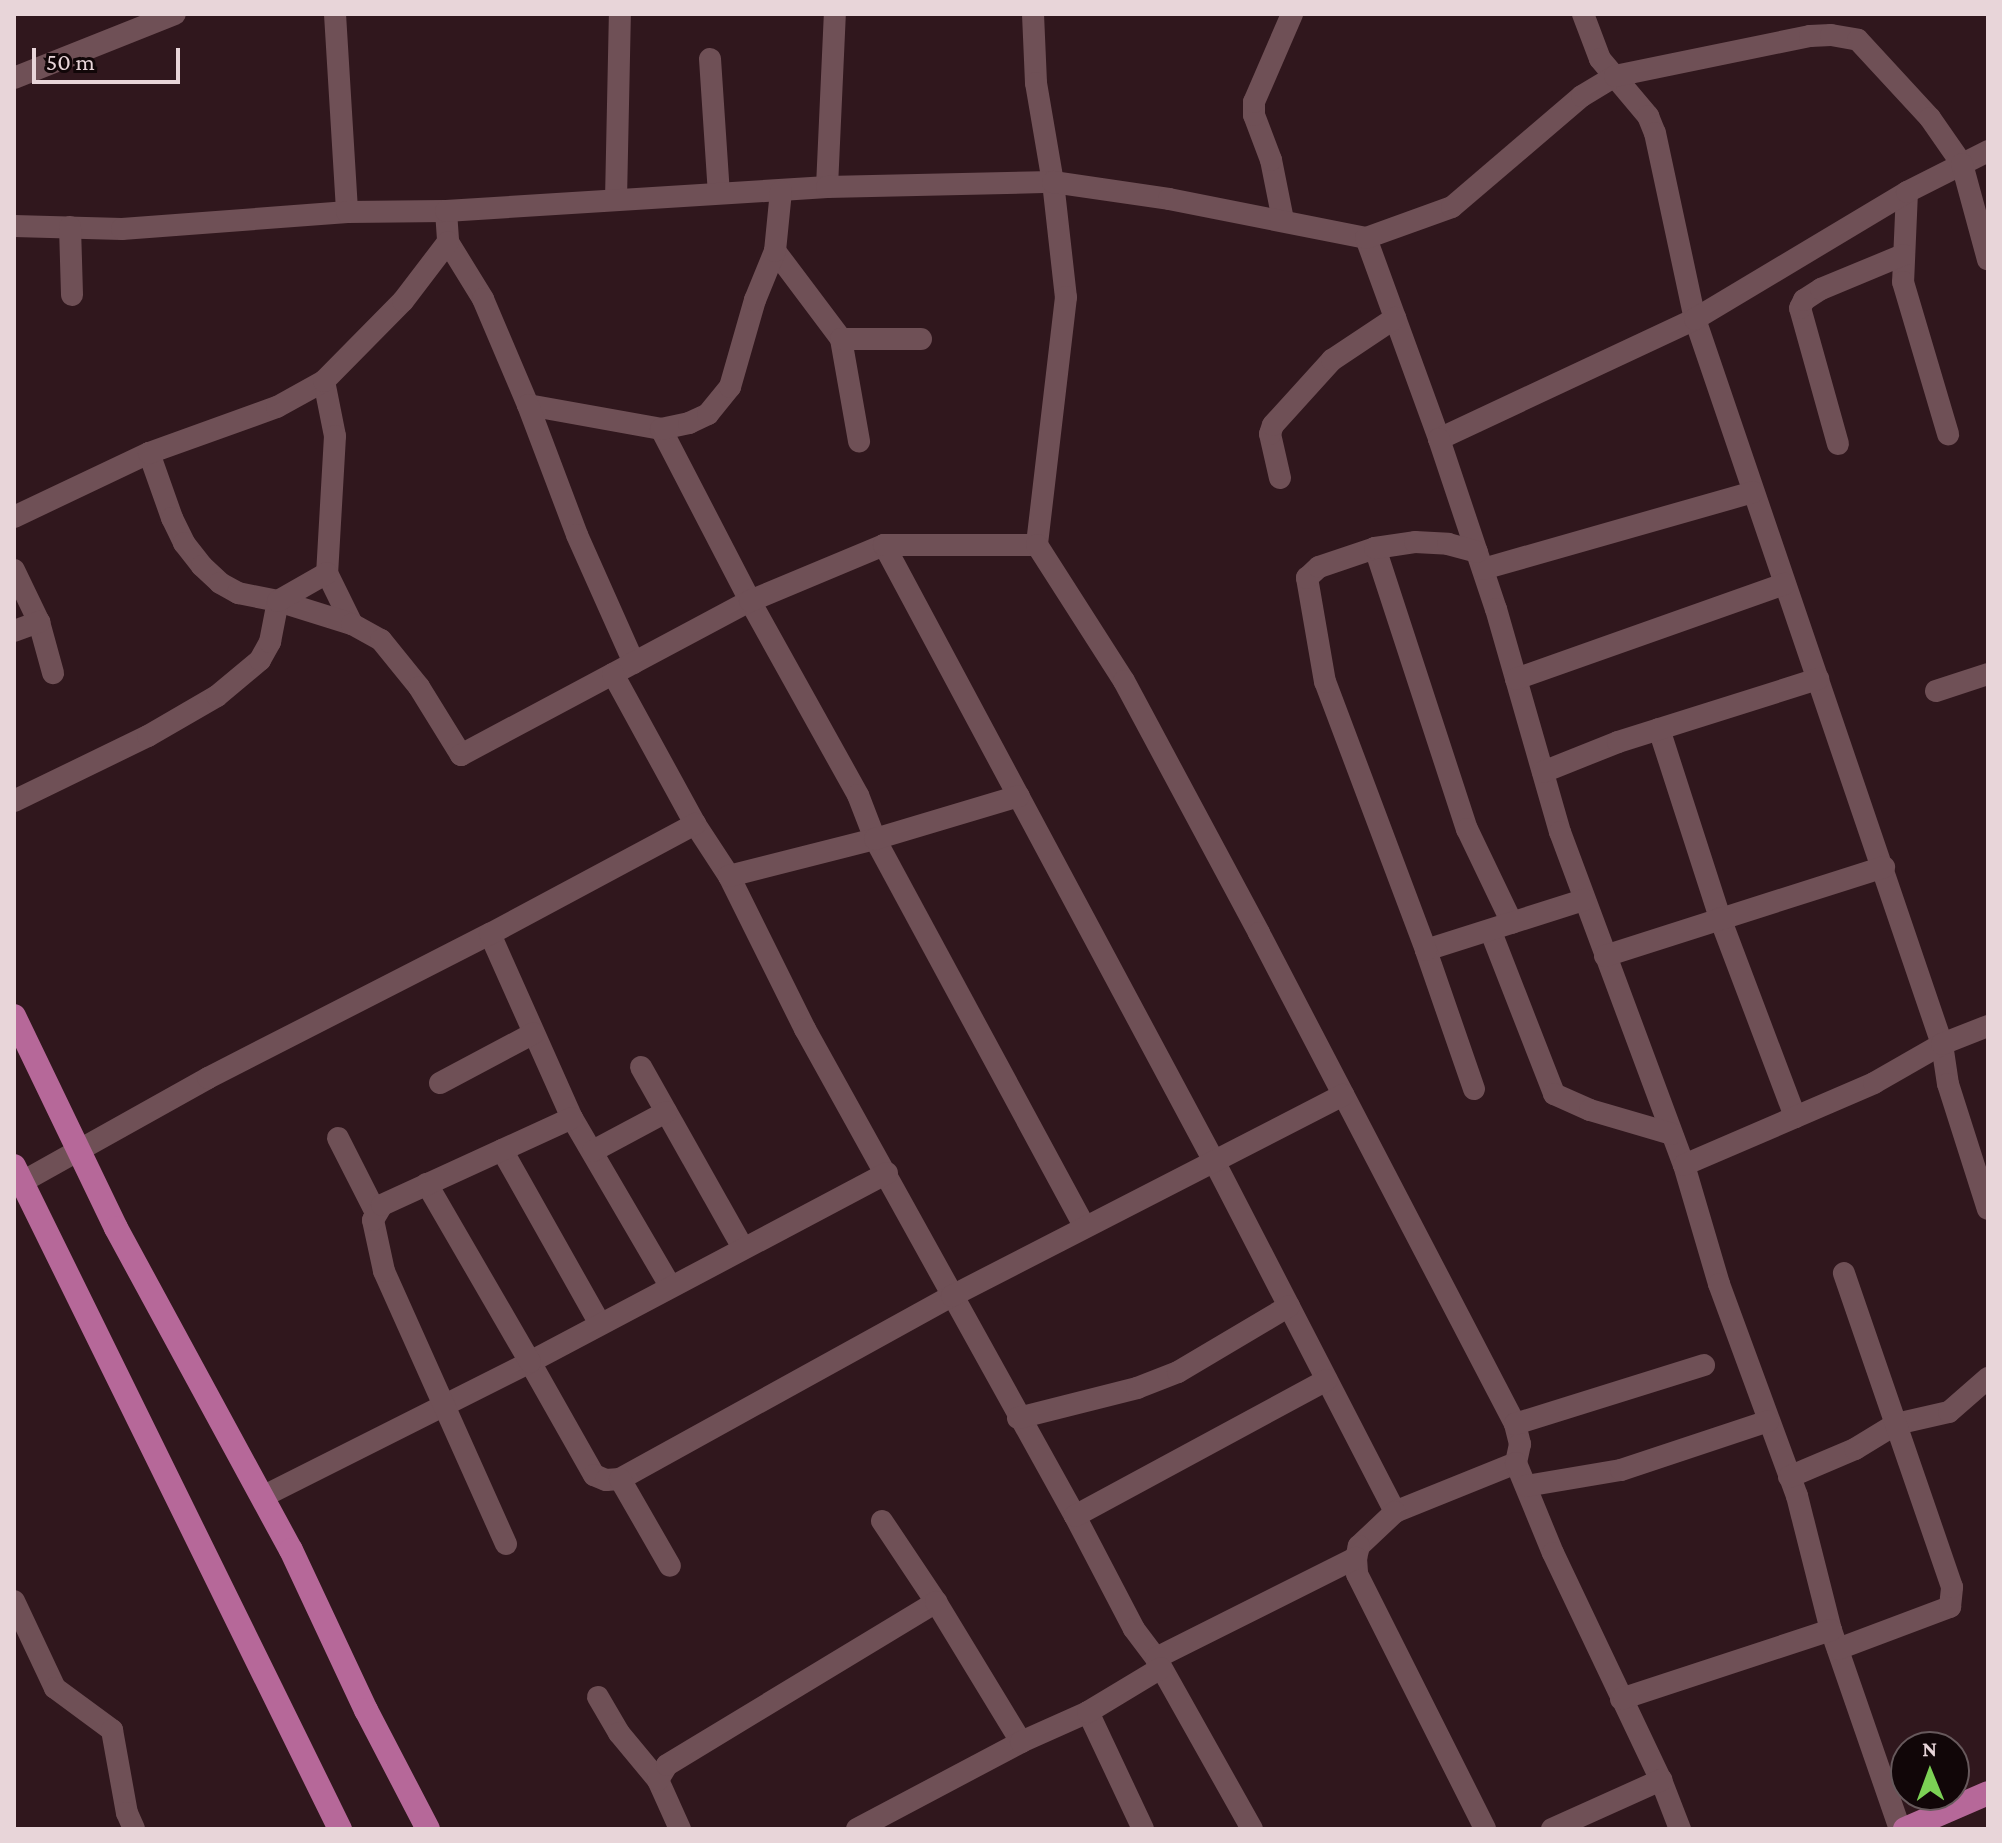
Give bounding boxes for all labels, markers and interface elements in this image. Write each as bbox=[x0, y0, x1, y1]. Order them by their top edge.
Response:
scale bar bbox=[36, 32, 184, 82]
text: 50 m bbox=[46, 48, 95, 75]
north arrow bbox=[1890, 1731, 1970, 1811]
text: N bbox=[1922, 1736, 1937, 1761]

